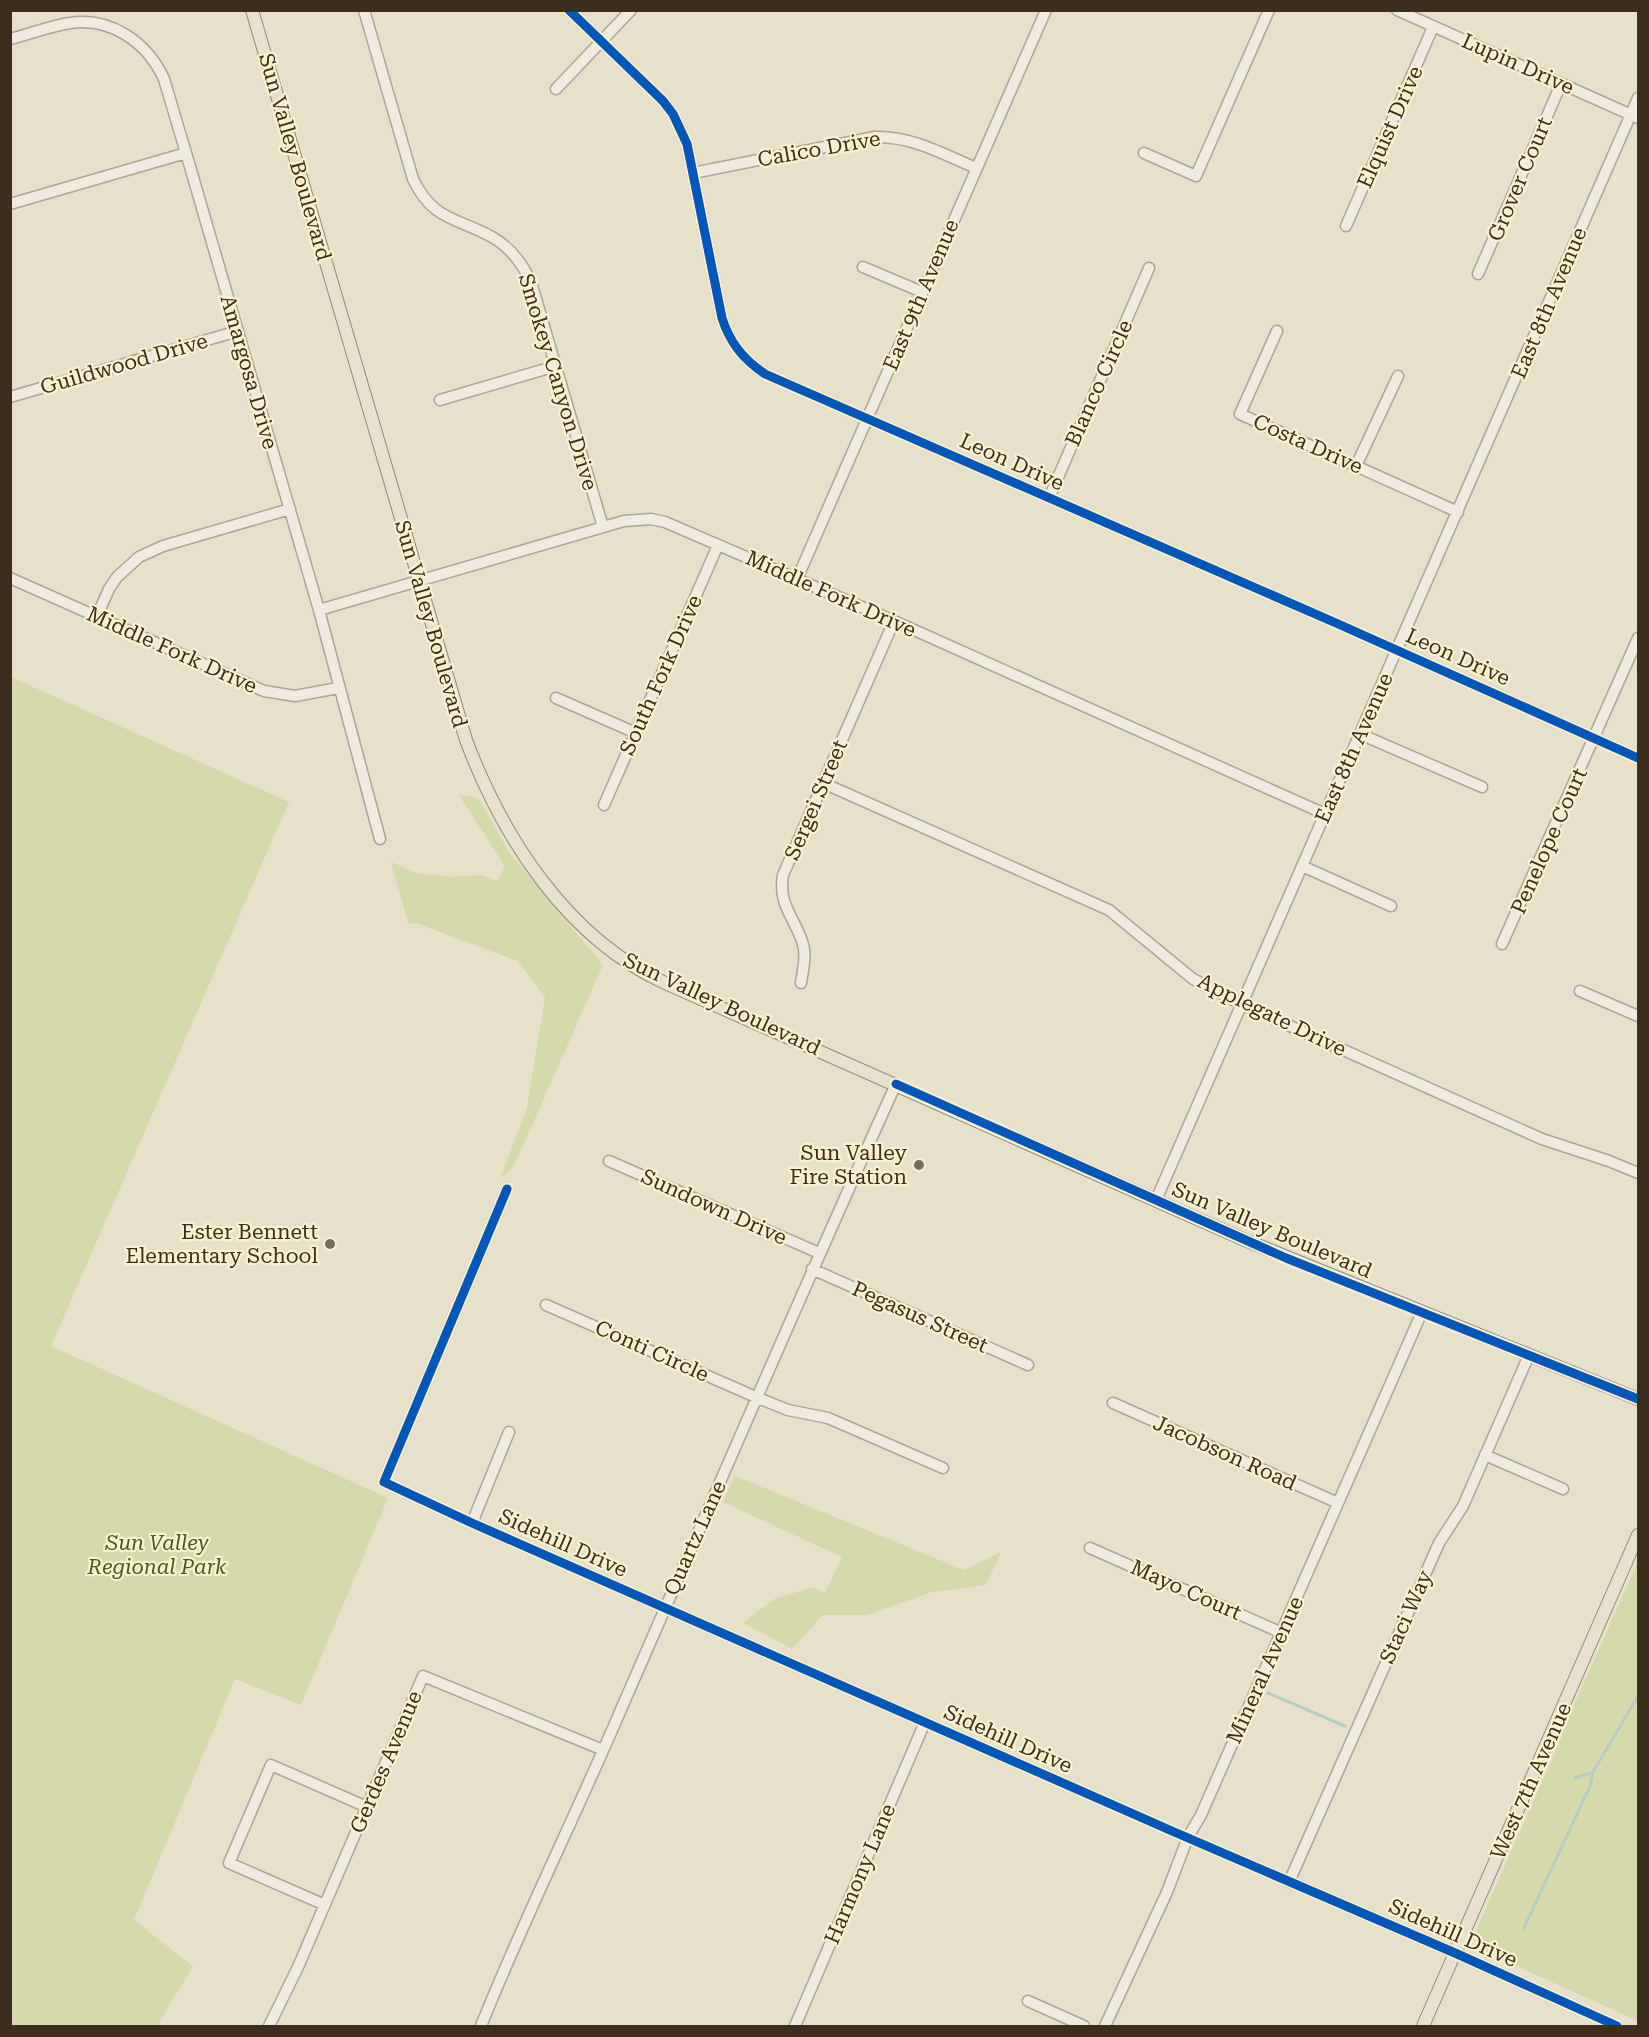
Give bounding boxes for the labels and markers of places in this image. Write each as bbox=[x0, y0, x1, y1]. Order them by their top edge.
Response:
place label: Sun Valley Fire Station bbox=[790, 1141, 908, 1189]
marker: Sun Valley Fire Station bbox=[912, 1158, 926, 1172]
place label: Ester Bennett Elementary School bbox=[125, 1220, 319, 1268]
marker: Ester Bennett Elementary School bbox=[323, 1237, 337, 1251]

